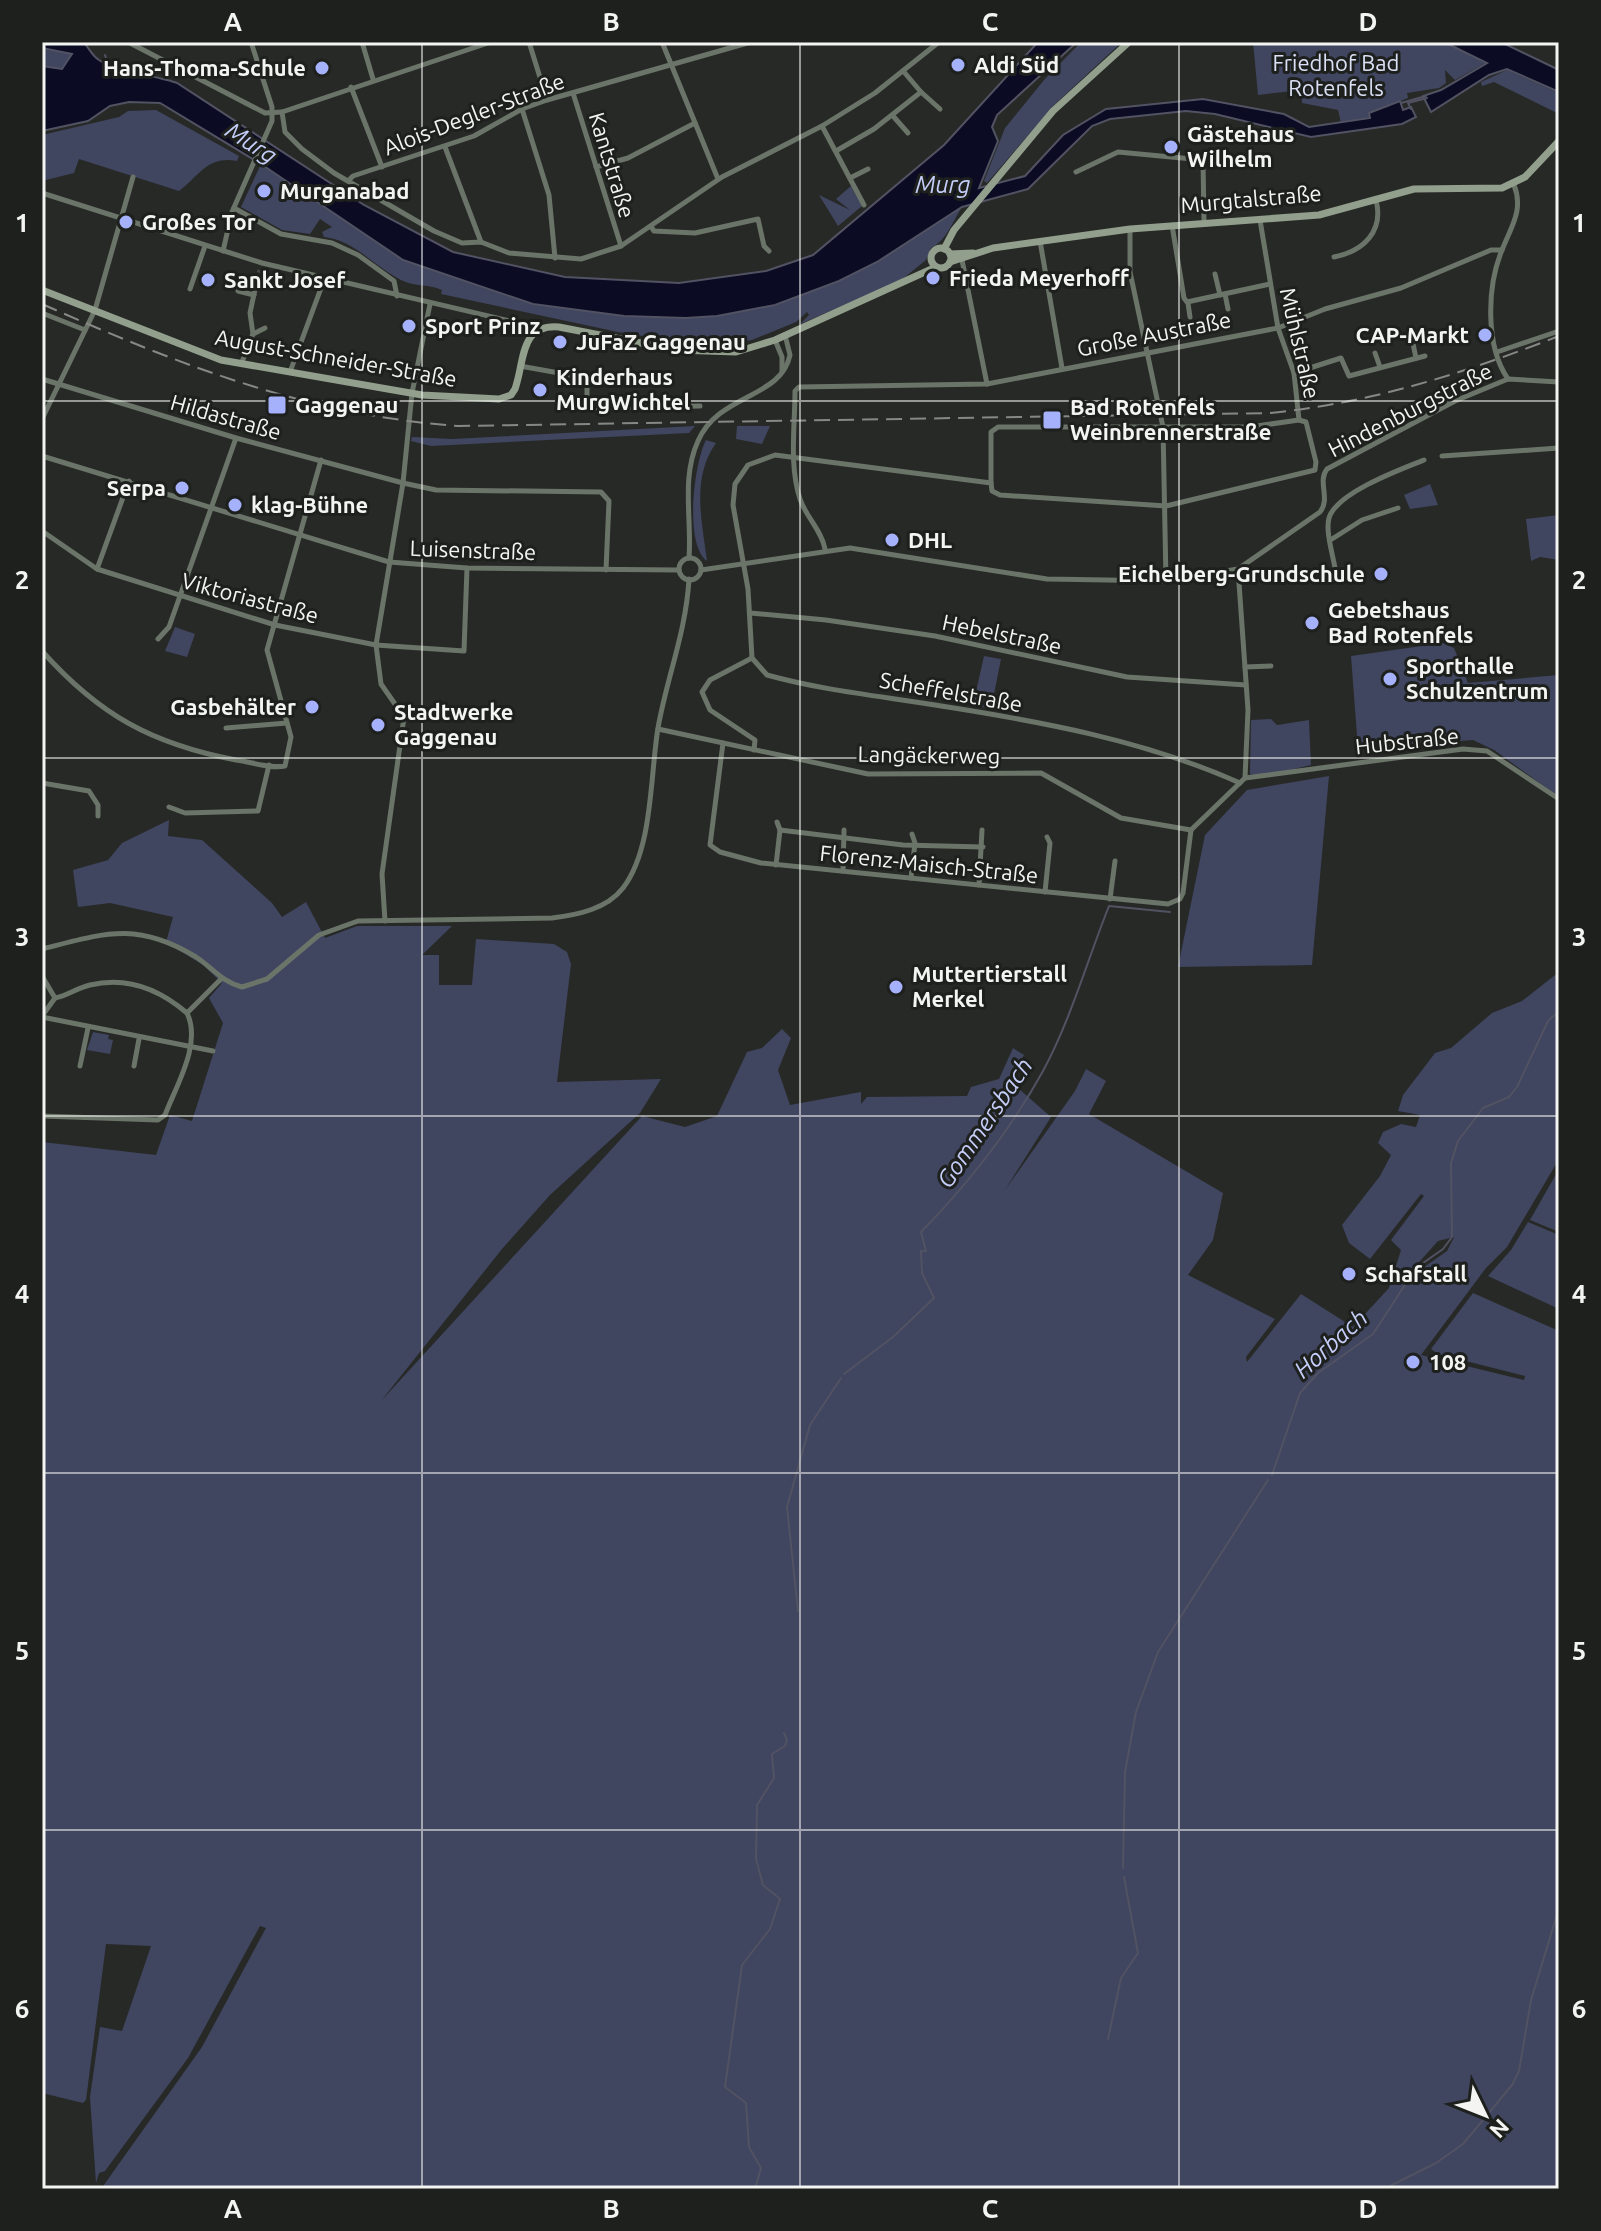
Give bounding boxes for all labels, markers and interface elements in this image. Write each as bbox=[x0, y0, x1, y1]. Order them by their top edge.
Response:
text: A bbox=[224, 7, 243, 36]
text: B bbox=[602, 7, 620, 36]
text: C bbox=[982, 7, 999, 36]
text: D bbox=[1359, 7, 1377, 36]
park label: Friedhof Bad Rotenfels bbox=[1273, 50, 1399, 100]
place label: Aldi Süd bbox=[974, 52, 1059, 77]
place label: Hans-Thoma-Schule bbox=[103, 55, 306, 80]
marker: Aldi Süd bbox=[949, 56, 967, 74]
marker: Hans-Thoma-Schule bbox=[313, 59, 331, 77]
street label: Alois-Degler-Straße bbox=[380, 67, 568, 160]
street label: Kantstraße bbox=[585, 109, 640, 221]
water label: Murg bbox=[221, 116, 282, 169]
place label: Gästehaus Wilhelm bbox=[1187, 121, 1294, 171]
marker: Gästehaus Wilhelm bbox=[1162, 138, 1180, 156]
water label: Murg bbox=[915, 171, 971, 198]
place label: Murganabad bbox=[280, 178, 409, 203]
street label: Murgtalstraße bbox=[1179, 180, 1323, 217]
marker: Murganabad bbox=[255, 182, 273, 200]
text: 1 bbox=[15, 208, 29, 237]
text: 1 bbox=[1572, 208, 1586, 237]
place label: Großes Tor bbox=[142, 209, 256, 234]
marker: Großes Tor bbox=[117, 213, 135, 231]
place label: Frieda Meyerhoff bbox=[949, 265, 1130, 290]
place label: Sankt Josef bbox=[224, 267, 346, 292]
marker: Frieda Meyerhoff bbox=[924, 269, 942, 287]
marker: Sankt Josef bbox=[199, 271, 217, 289]
street label: Mühlstraße bbox=[1276, 285, 1325, 401]
street label: Große Austraße bbox=[1075, 306, 1233, 361]
place label: Sport Prinz bbox=[425, 313, 541, 338]
marker: Sport Prinz bbox=[400, 317, 418, 335]
place label: CAP-Markt bbox=[1356, 322, 1469, 347]
street label: August-Schneider-Straße bbox=[213, 324, 459, 391]
marker: CAP-Markt bbox=[1476, 326, 1494, 344]
place label: JuFaZ Gaggenau bbox=[576, 329, 746, 354]
marker: JuFaZ Gaggenau bbox=[551, 333, 569, 351]
street label: Hindenburgstraße bbox=[1324, 357, 1496, 462]
place label: Kinderhaus MurgWichtel bbox=[556, 364, 690, 414]
marker: Kinderhaus MurgWichtel bbox=[531, 381, 549, 399]
street label: Hildastraße bbox=[168, 389, 284, 444]
place label: Gaggenau bbox=[295, 392, 398, 417]
marker: Gaggenau bbox=[266, 394, 288, 416]
place label: Bad Rotenfels Weinbrennerstraße bbox=[1070, 394, 1271, 444]
marker: Bad Rotenfels Weinbrennerstraße bbox=[1041, 409, 1063, 431]
place label: Serpa bbox=[107, 475, 166, 500]
marker: Serpa bbox=[173, 479, 191, 497]
place label: klag-Bühne bbox=[251, 492, 368, 517]
marker: klag-Bühne bbox=[226, 496, 244, 514]
place label: DHL bbox=[908, 527, 952, 552]
marker: DHL bbox=[883, 531, 901, 549]
street label: Luisenstraße bbox=[409, 535, 537, 564]
place label: Eichelberg-Grundschule bbox=[1118, 561, 1365, 586]
text: 2 bbox=[15, 565, 29, 594]
marker: Eichelberg-Grundschule bbox=[1372, 565, 1390, 583]
text: 2 bbox=[1572, 565, 1586, 594]
street label: Viktoriastraße bbox=[179, 567, 321, 628]
place label: Gebetshaus Bad Rotenfels bbox=[1328, 597, 1474, 647]
street label: Hebelstraße bbox=[940, 609, 1064, 658]
marker: Gebetshaus Bad Rotenfels bbox=[1303, 614, 1321, 632]
place label: Sporthalle Schulzentrum bbox=[1406, 653, 1548, 703]
street label: Scheffelstraße bbox=[878, 667, 1024, 716]
marker: Sporthalle Schulzentrum bbox=[1381, 670, 1399, 688]
place label: Gasbehälter bbox=[170, 694, 296, 719]
marker: Gasbehälter bbox=[303, 698, 321, 716]
place label: Stadtwerke Gaggenau bbox=[394, 699, 513, 749]
marker: Stadtwerke Gaggenau bbox=[369, 716, 387, 734]
street label: Hubstraße bbox=[1354, 723, 1460, 758]
street label: Langäckerweg bbox=[857, 741, 1001, 768]
street label: Florenz-Maisch-Straße bbox=[819, 840, 1039, 887]
text: 3 bbox=[15, 922, 29, 951]
text: 3 bbox=[1572, 922, 1586, 951]
place label: Muttertierstall Merkel bbox=[912, 961, 1067, 1011]
marker: Muttertierstall Merkel bbox=[887, 978, 905, 996]
water label: Gommersbach bbox=[931, 1053, 1038, 1193]
place label: Schafstall bbox=[1365, 1261, 1467, 1286]
marker: Schafstall bbox=[1340, 1265, 1358, 1283]
text: 4 bbox=[15, 1279, 29, 1308]
text: 4 bbox=[1572, 1279, 1586, 1308]
water label: Horbach bbox=[1289, 1304, 1373, 1383]
place label: 108 bbox=[1429, 1349, 1466, 1374]
marker: 108 bbox=[1404, 1353, 1422, 1371]
text: 5 bbox=[15, 1636, 29, 1665]
text: 5 bbox=[1572, 1636, 1586, 1665]
text: 6 bbox=[15, 1994, 29, 2023]
text: 6 bbox=[1572, 1994, 1586, 2023]
north arrow bbox=[1445, 2075, 1525, 2155]
text: N bbox=[1485, 2114, 1515, 2144]
text: A bbox=[224, 2194, 243, 2223]
text: B bbox=[602, 2194, 620, 2223]
text: C bbox=[982, 2194, 999, 2223]
text: D bbox=[1359, 2194, 1377, 2223]

